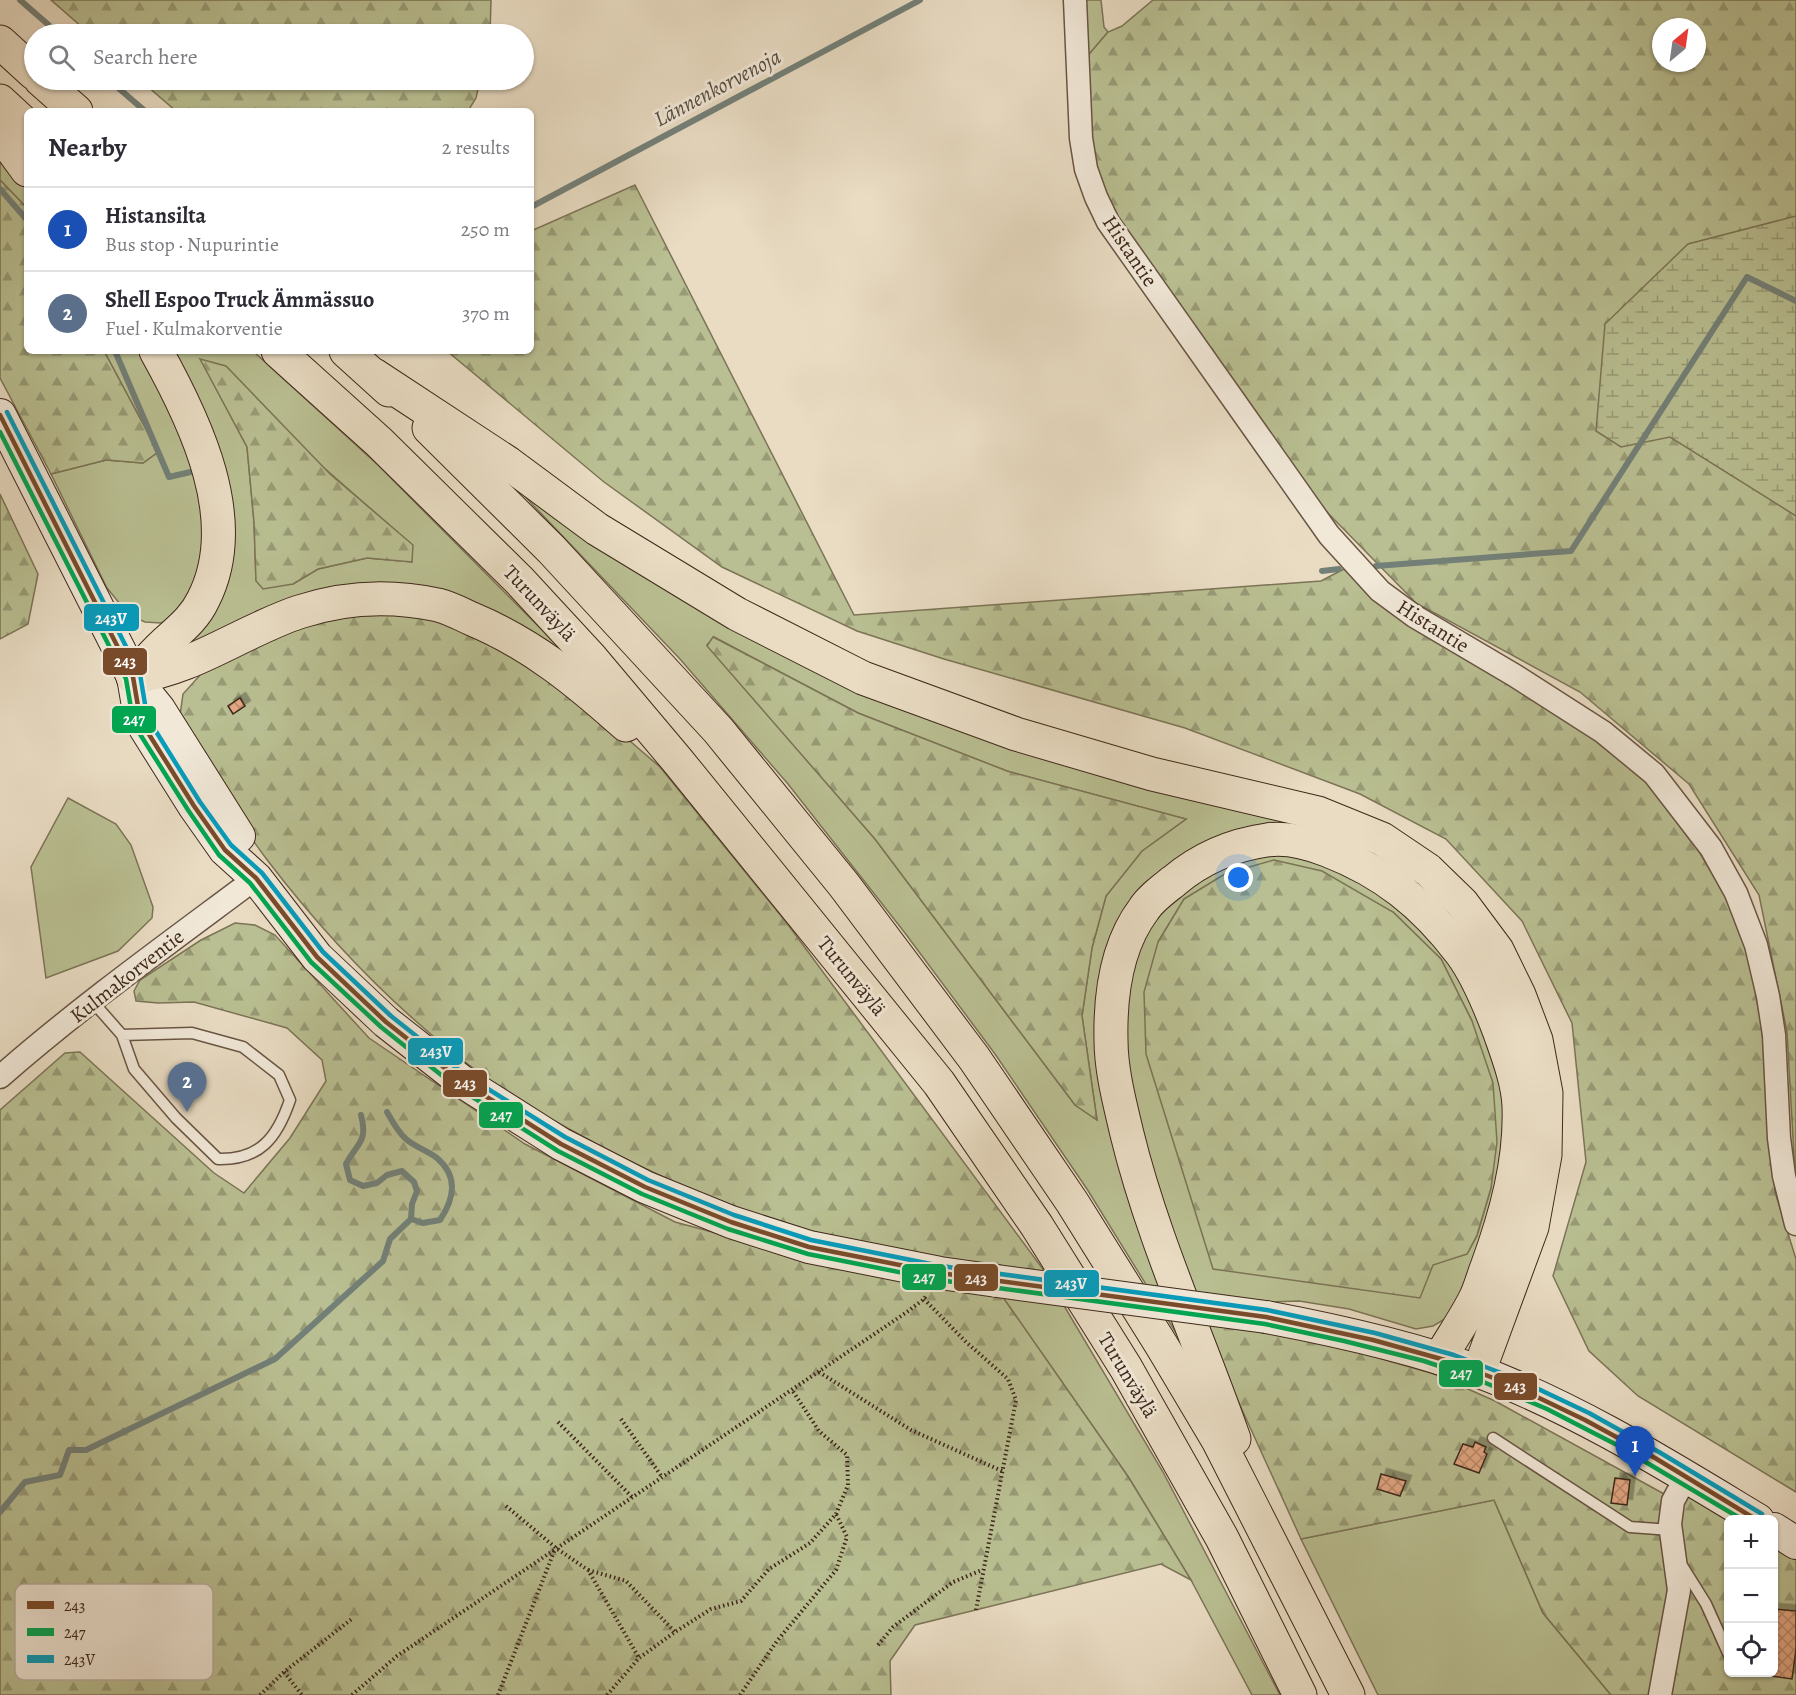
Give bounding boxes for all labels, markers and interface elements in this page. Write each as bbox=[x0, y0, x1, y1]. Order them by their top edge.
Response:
north arrow bbox=[1652, 18, 1706, 72]
search box bbox=[24, 24, 534, 90]
icon: search bbox=[45, 41, 78, 74]
text: Search here bbox=[93, 42, 198, 72]
water label: Lännenkorvenoja bbox=[649, 42, 786, 134]
text: Nearby bbox=[48, 130, 127, 165]
text: 2 results bbox=[442, 134, 510, 161]
text: Histansilta bbox=[105, 201, 206, 231]
street label: Histantie bbox=[1096, 210, 1164, 292]
text: 1 bbox=[64, 216, 71, 243]
text: 250 m bbox=[461, 216, 510, 243]
text: Bus stop · Nupurintie bbox=[105, 231, 279, 258]
text: Shell Espoo Truck Ämmässuo bbox=[105, 285, 374, 315]
text: 2 bbox=[63, 300, 72, 327]
text: 370 m bbox=[462, 300, 510, 327]
text: Fuel · Kulmakorventie bbox=[105, 315, 283, 342]
street label: Turunväylä bbox=[497, 559, 583, 648]
street label: Histantie bbox=[1391, 593, 1475, 659]
line badge: 243V bbox=[83, 603, 140, 632]
text: 243V bbox=[95, 608, 128, 630]
line badge: 243 bbox=[102, 647, 148, 676]
text: 243 bbox=[114, 651, 136, 673]
line badge: 247 bbox=[111, 705, 157, 734]
text: 247 bbox=[123, 709, 145, 731]
your location bbox=[1224, 863, 1253, 892]
street label: Kulmakorventie bbox=[64, 923, 190, 1029]
street label: Turunväylä bbox=[811, 930, 893, 1022]
line badge: 243V bbox=[407, 1037, 464, 1066]
text: 243V bbox=[420, 1041, 453, 1063]
pin: 2 bbox=[168, 1062, 207, 1112]
line badge: 243 bbox=[442, 1069, 488, 1098]
text: 243 bbox=[454, 1073, 476, 1095]
line badge: 247 bbox=[478, 1101, 524, 1129]
text: 247 bbox=[490, 1105, 512, 1127]
line badge: 247 bbox=[901, 1263, 947, 1291]
line badge: 243 bbox=[953, 1263, 999, 1292]
text: 247 bbox=[913, 1267, 935, 1289]
text: 243 bbox=[965, 1268, 987, 1290]
line badge: 243V bbox=[1043, 1269, 1100, 1298]
text: 243V bbox=[1055, 1273, 1088, 1295]
street label: Turunväylä bbox=[1091, 1327, 1165, 1423]
line badge: 247 bbox=[1438, 1359, 1484, 1388]
text: 247 bbox=[1450, 1363, 1472, 1385]
line badge: 243 bbox=[1493, 1372, 1538, 1401]
text: 243 bbox=[1504, 1376, 1526, 1398]
pin: 1 bbox=[1616, 1426, 1654, 1476]
map controls bbox=[1724, 1515, 1778, 1677]
button: + bbox=[1724, 1515, 1778, 1569]
button: − bbox=[1724, 1569, 1778, 1623]
legend bbox=[15, 1584, 213, 1680]
text: 243 bbox=[64, 1595, 86, 1617]
text: 247 bbox=[64, 1622, 86, 1644]
button: locate bbox=[1724, 1623, 1778, 1677]
text: 243V bbox=[64, 1649, 96, 1671]

